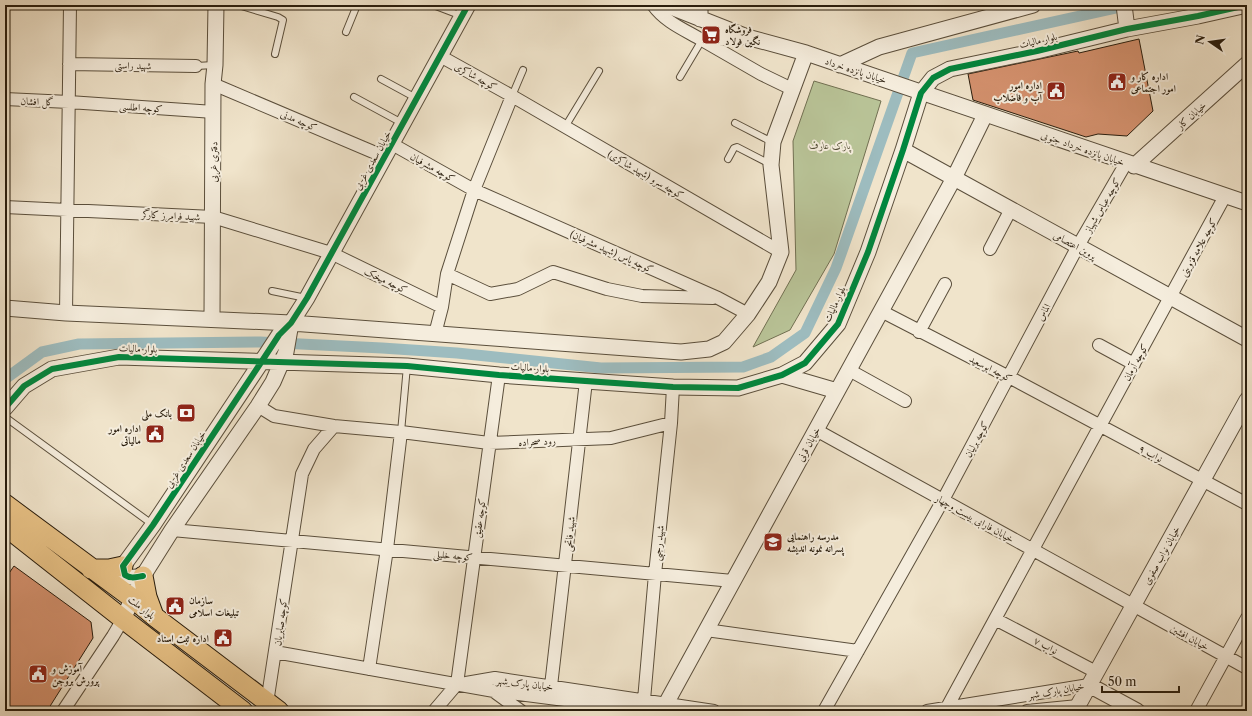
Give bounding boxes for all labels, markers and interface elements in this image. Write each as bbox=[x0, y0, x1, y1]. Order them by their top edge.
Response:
north arrow bbox=[1190, 22, 1230, 62]
place label: فروشگاه نگین فولاد bbox=[725, 23, 760, 48]
supermarket icon: فروشگاه نگین فولاد bbox=[700, 24, 722, 46]
street label: بلوار مالیات bbox=[1018, 30, 1058, 51]
text: N bbox=[1192, 33, 1208, 46]
street label: خیابان پانزده خرداد bbox=[823, 54, 888, 88]
street label: شهید راستی bbox=[114, 59, 152, 73]
street label: کوچه شاکری bbox=[452, 59, 499, 94]
place label: اداره کار و امور اجتماعی bbox=[1130, 70, 1176, 95]
public building icon: اداره کار و امور اجتماعی bbox=[1106, 71, 1128, 93]
place label: اداره امور آب و فاضلاب bbox=[993, 79, 1044, 104]
public building icon: اداره امور آب و فاضلاب bbox=[1045, 80, 1067, 102]
street label: گل افشان bbox=[20, 94, 54, 110]
street label: کوچه اطلسی bbox=[119, 99, 163, 116]
street label: خیابان کار bbox=[1173, 99, 1209, 133]
street label: کوچه مدنی bbox=[278, 107, 319, 135]
street label: خیابان سعدی غربی bbox=[351, 128, 395, 193]
street label: خیابان پانزده خرداد جنوبی bbox=[1039, 128, 1126, 170]
park label: پارک عارف bbox=[809, 139, 852, 153]
street label: دفتری غربی bbox=[207, 141, 221, 183]
street label: کوچه سرو (شهید شاکری) bbox=[605, 147, 686, 202]
street label: کوچه مشرفیان bbox=[408, 150, 457, 186]
street label: کوچه عباس شهباز bbox=[1081, 175, 1124, 236]
street label: شهید فرامرز کارگر bbox=[140, 207, 201, 225]
street label: کوچه علامه قزوینی bbox=[1177, 216, 1221, 279]
street label: کوچه یاس (شهید مشرفیان) bbox=[568, 227, 656, 277]
street label: پروین اعتصامی bbox=[1051, 228, 1099, 263]
street label: کوچه میخک bbox=[362, 264, 409, 297]
street label: بلوار مالیات bbox=[820, 284, 848, 324]
street label: الماس bbox=[1033, 301, 1053, 323]
street label: بلوار مالیات bbox=[119, 341, 157, 356]
street label: کوچه آرمان bbox=[1120, 341, 1152, 384]
street label: کوچه ابوسعید bbox=[967, 352, 1014, 386]
street label: بلوار مالیات bbox=[510, 360, 550, 375]
bank icon: بانک ملی bbox=[175, 402, 197, 424]
place label: بانک ملی bbox=[141, 407, 172, 422]
street label: کوچه برلیان bbox=[961, 419, 992, 460]
place label: اداره امور مالیاتی bbox=[107, 422, 141, 447]
public building icon: اداره امور مالیاتی bbox=[144, 423, 166, 445]
street label: خیابان قرنی bbox=[794, 425, 823, 464]
street label: خیابان سعدی غربی bbox=[162, 428, 210, 491]
street label: رود صحراده bbox=[518, 434, 556, 449]
street label: نواب ۹ bbox=[1137, 442, 1165, 465]
street label: خیابان فارابی بیست وچهار bbox=[932, 491, 1016, 546]
street label: کوچه عقیق bbox=[470, 498, 490, 539]
street label: شهید فاتحی bbox=[561, 516, 578, 552]
street label: خیابان نواب صفوی bbox=[1140, 524, 1183, 587]
street label: شهید رجبی bbox=[650, 525, 669, 562]
place label: مدرسه راهنمایی پسرانه نمونه اندیشه bbox=[786, 530, 844, 556]
school or university icon: مدرسه راهنمایی پسرانه نمونه اندیشه bbox=[762, 531, 784, 553]
street label: کوچه خلیلی bbox=[433, 547, 473, 565]
street label: بلوار ملت bbox=[125, 593, 158, 622]
place label: سازمان تبلیغات اسلامی bbox=[188, 594, 239, 619]
public building icon: سازمان تبلیغات اسلامی bbox=[164, 595, 186, 617]
street label: کوچه صابریان bbox=[271, 598, 291, 647]
street label: خیابان افشین bbox=[1168, 622, 1211, 653]
public building icon: اداره ثبت اسناد bbox=[212, 627, 234, 649]
place label: اداره ثبت اسناد bbox=[157, 632, 209, 645]
street label: نواب ۷ bbox=[1032, 634, 1060, 657]
place label: آموزش و پرورش بروجن bbox=[51, 662, 100, 688]
public building icon: آموزش و پرورش بروجن bbox=[27, 663, 49, 685]
scale bar bbox=[1102, 668, 1179, 694]
street label: خیابان پارک شهر bbox=[495, 673, 554, 694]
text: 50 m bbox=[1108, 674, 1137, 689]
street label: خیابان پارک شهر bbox=[1026, 679, 1085, 703]

